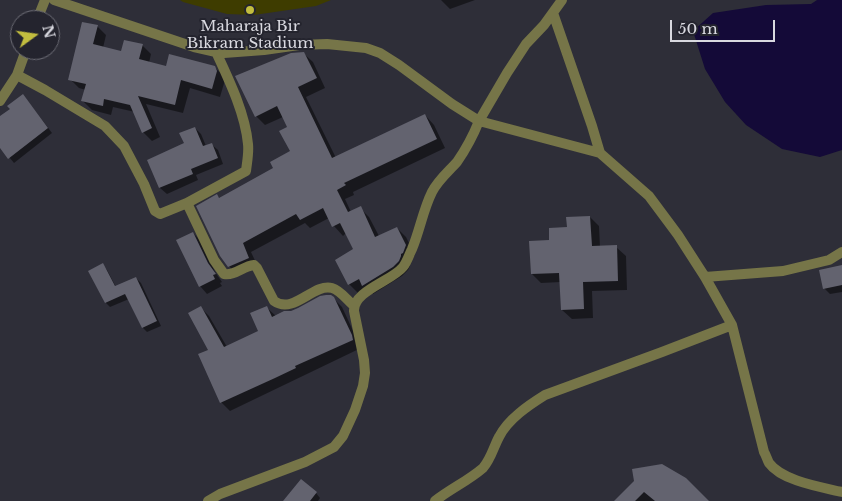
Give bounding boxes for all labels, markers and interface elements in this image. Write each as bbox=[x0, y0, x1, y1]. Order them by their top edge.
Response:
marker: Maharaja Bir Bikram Stadium bbox=[244, 4, 256, 16]
north arrow bbox=[10, 10, 60, 60]
scale bar bbox=[672, 10, 777, 42]
place label: Maharaja Bir Bikram Stadium bbox=[187, 18, 313, 53]
text: 50 m bbox=[678, 19, 718, 38]
text: N bbox=[38, 23, 59, 40]

